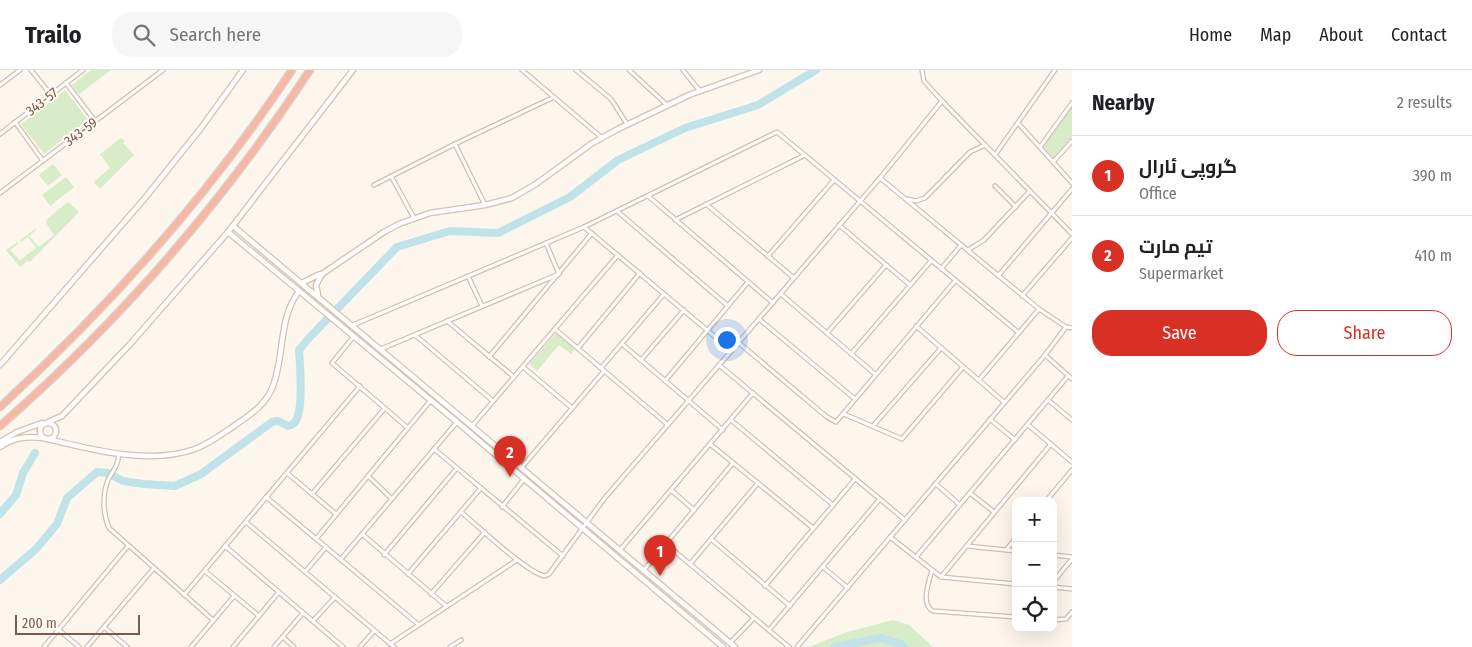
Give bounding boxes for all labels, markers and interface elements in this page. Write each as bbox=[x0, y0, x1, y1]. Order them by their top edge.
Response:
search box bbox=[112, 12, 462, 57]
text: Trailo bbox=[25, 21, 82, 49]
icon: search bbox=[130, 21, 158, 49]
text: Search here bbox=[170, 23, 261, 46]
text: Home bbox=[1189, 24, 1232, 46]
text: Map bbox=[1260, 24, 1291, 46]
text: About bbox=[1319, 24, 1363, 46]
text: Contact bbox=[1391, 24, 1447, 46]
street label: 343-57 bbox=[23, 84, 62, 120]
text: Nearby bbox=[1092, 90, 1154, 116]
text: 2 results bbox=[1397, 93, 1452, 112]
street label: 343-59 bbox=[61, 114, 101, 150]
text: گروپی ئارال bbox=[1139, 155, 1237, 178]
text: 1 bbox=[1105, 166, 1111, 185]
text: 390 m bbox=[1413, 166, 1452, 185]
text: Office bbox=[1139, 184, 1177, 203]
text: تیم مارت bbox=[1139, 235, 1212, 258]
text: 2 bbox=[1104, 246, 1112, 265]
text: 410 m bbox=[1414, 246, 1452, 265]
text: Supermarket bbox=[1139, 264, 1223, 283]
button: Save bbox=[1092, 310, 1267, 356]
button: Share bbox=[1277, 310, 1452, 356]
your location bbox=[714, 327, 740, 353]
pin: 2 bbox=[494, 436, 526, 477]
map controls bbox=[1012, 497, 1057, 632]
button: + bbox=[1012, 497, 1057, 542]
pin: 1 bbox=[644, 535, 676, 576]
button: − bbox=[1012, 542, 1057, 587]
button: locate bbox=[1012, 587, 1057, 632]
scale bar bbox=[15, 612, 140, 635]
text: 200 m bbox=[22, 615, 57, 632]

